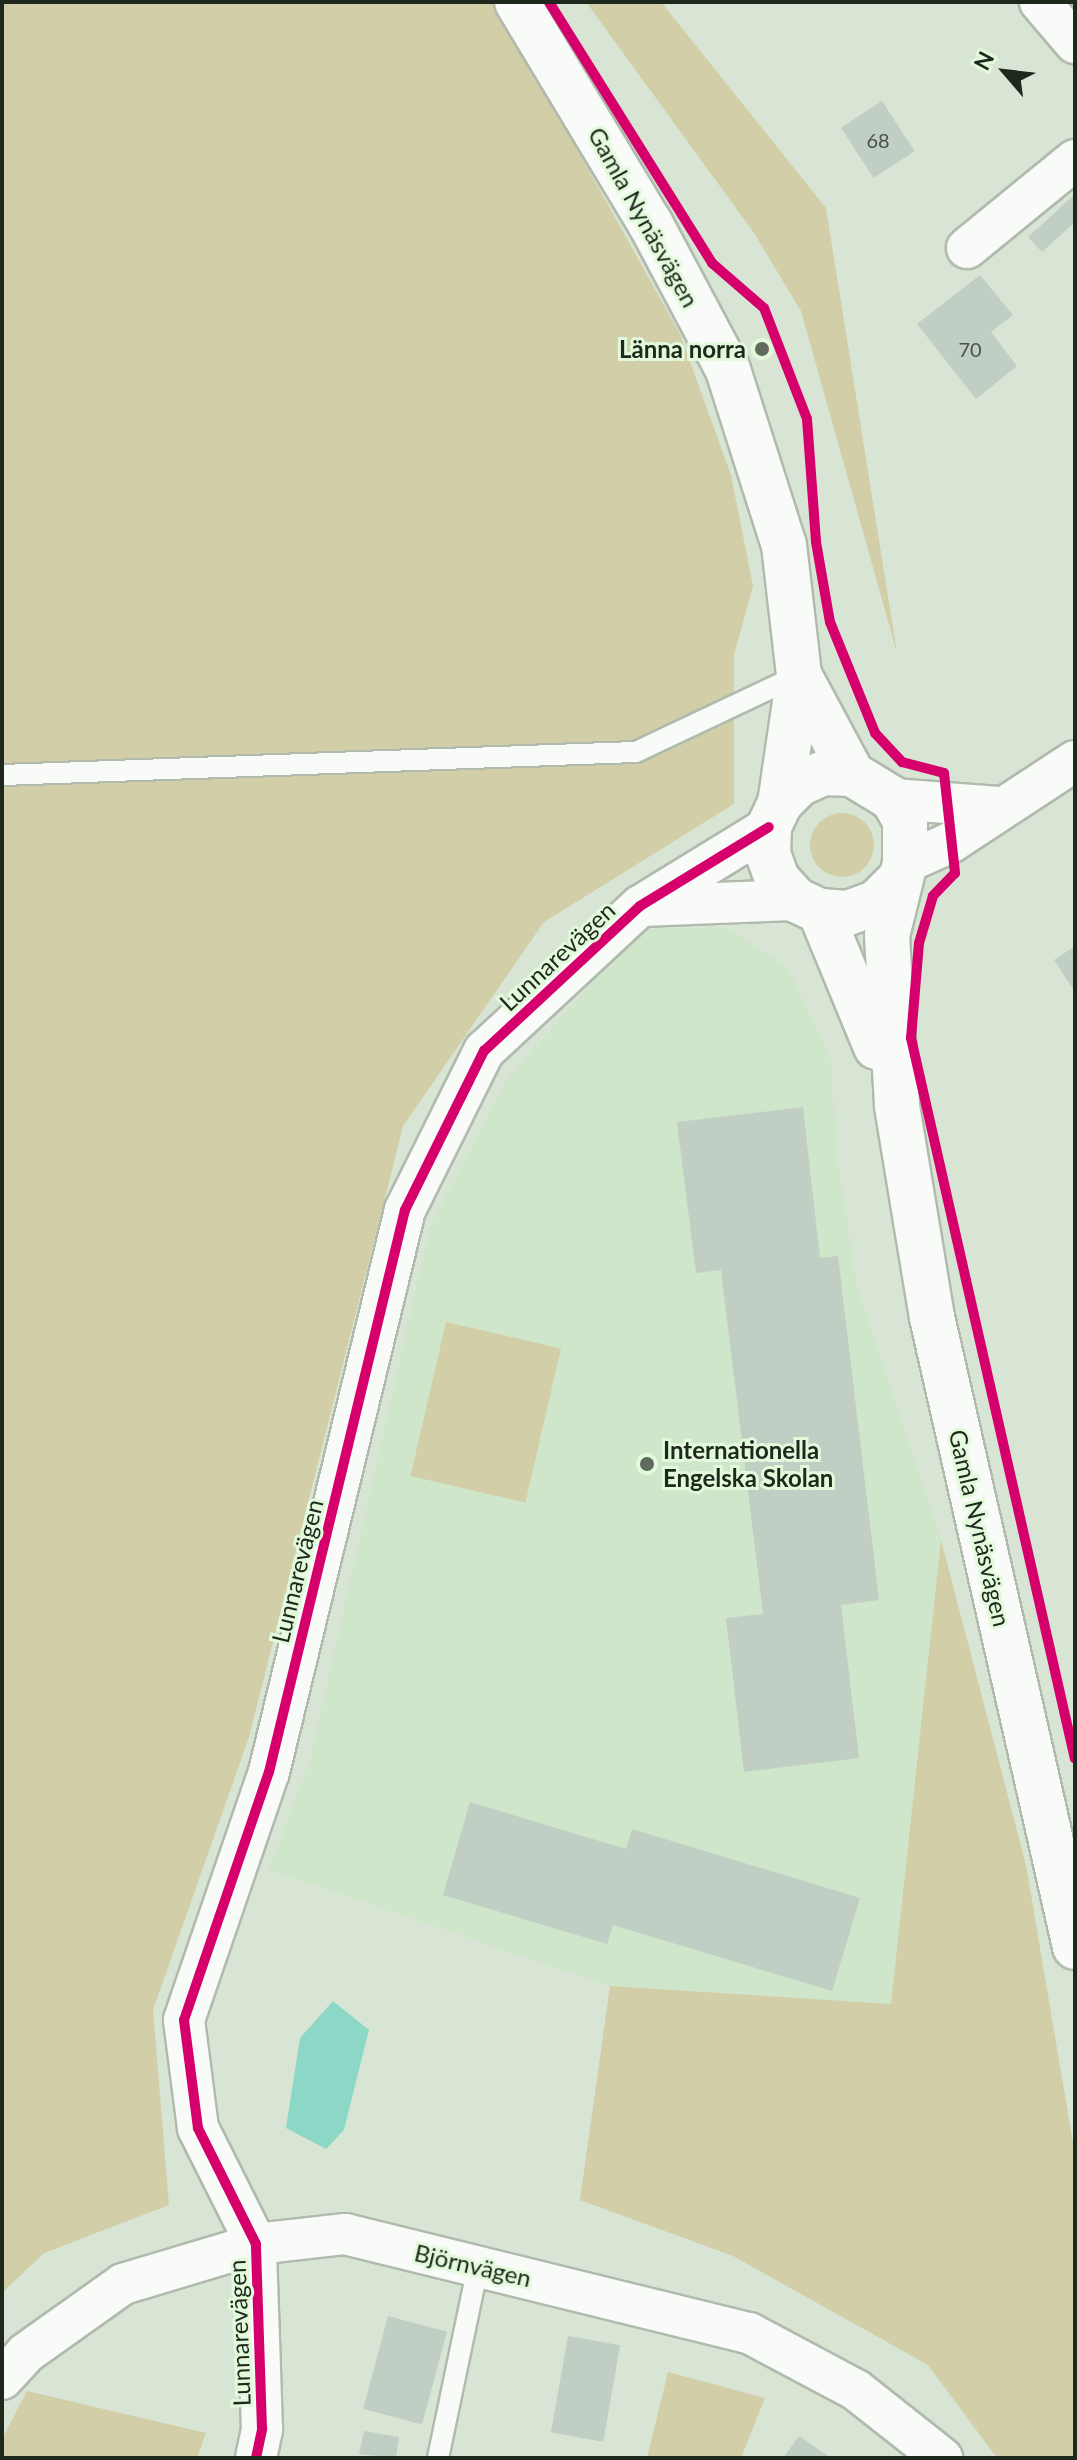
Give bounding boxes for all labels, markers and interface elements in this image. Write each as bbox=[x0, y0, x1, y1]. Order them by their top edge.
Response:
north arrow bbox=[965, 32, 1045, 112]
text: N bbox=[967, 47, 999, 74]
street label: Gamla Nynäsvägen bbox=[583, 122, 705, 312]
house number: 68 bbox=[866, 128, 890, 152]
place label: Länna norra bbox=[619, 335, 746, 363]
house number: 70 bbox=[958, 337, 982, 361]
marker: Länna norra bbox=[753, 340, 771, 358]
street label: Lunnarevägen bbox=[494, 895, 620, 1017]
street label: Gamla Nynäsvägen bbox=[943, 1427, 1017, 1629]
place label: Internationella Engelska Skolan bbox=[663, 1436, 833, 1492]
marker: Internationella Engelska Skolan bbox=[638, 1455, 656, 1473]
street label: Lunnarevägen bbox=[265, 1496, 329, 1646]
street label: Björnvägen bbox=[412, 2238, 534, 2292]
street label: Lunnarevägen bbox=[222, 2259, 256, 2407]

